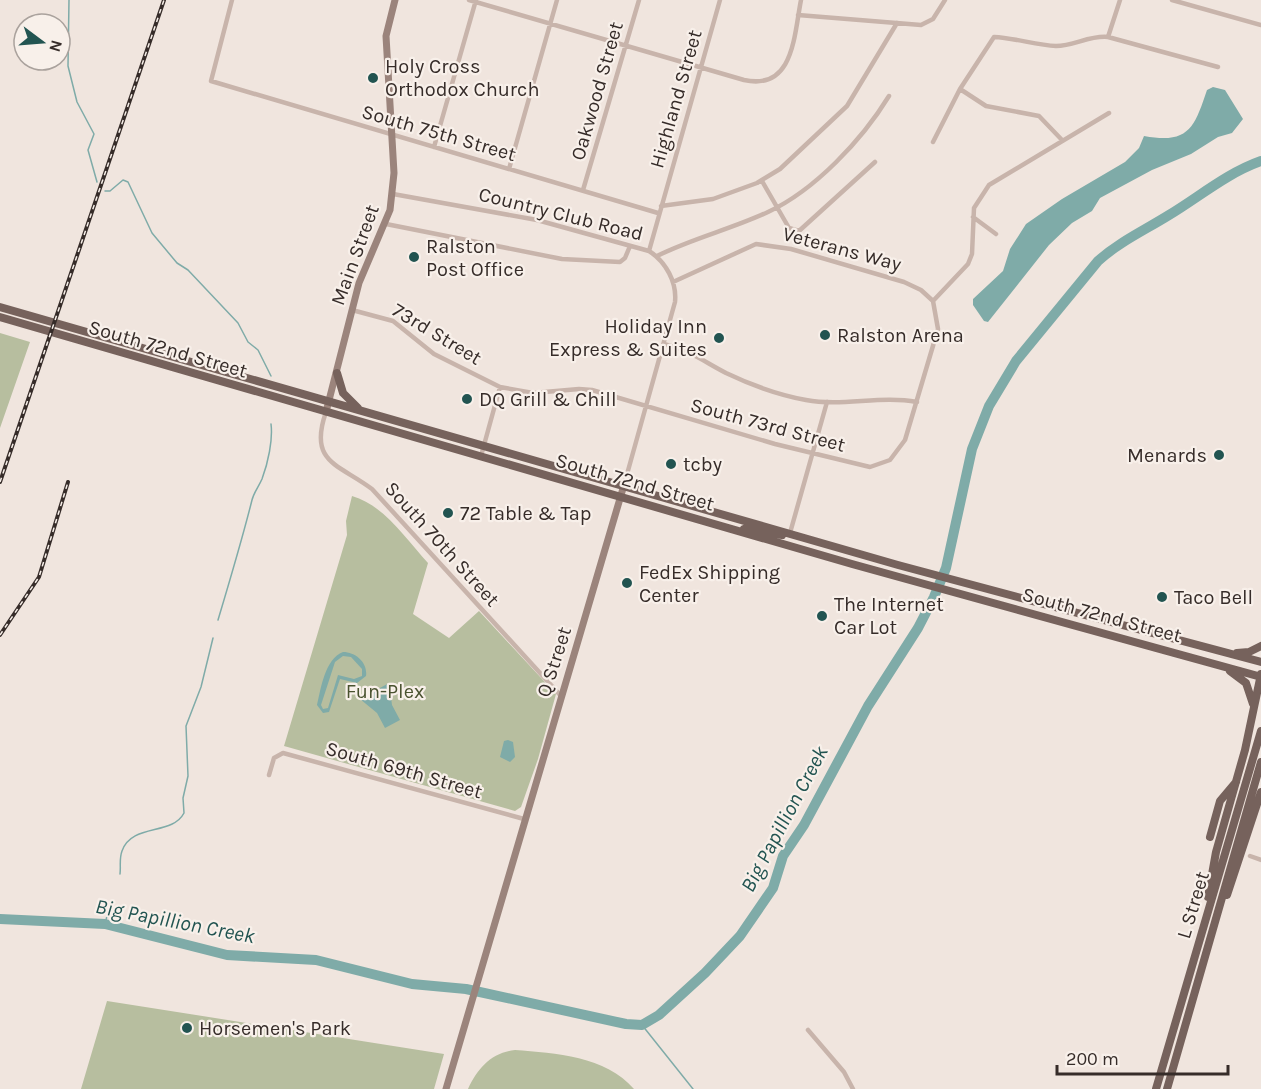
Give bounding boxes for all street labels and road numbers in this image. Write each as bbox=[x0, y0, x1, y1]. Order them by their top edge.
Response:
street label: Oakwood Street bbox=[566, 19, 628, 163]
street label: Highland Street bbox=[645, 27, 707, 171]
street label: South 75th Street bbox=[359, 100, 519, 166]
street label: Country Club Road bbox=[476, 182, 646, 246]
street label: Main Street bbox=[326, 201, 384, 309]
street label: Veterans Way bbox=[780, 222, 904, 276]
street label: 73rd Street bbox=[388, 298, 486, 370]
street label: South 72nd Street bbox=[86, 315, 250, 383]
street label: South 73rd Street bbox=[688, 393, 848, 457]
street label: South 72nd Street bbox=[553, 448, 717, 516]
street label: South 70th Street bbox=[380, 477, 504, 611]
street label: South 72nd Street bbox=[1020, 583, 1185, 647]
street label: Q Street bbox=[532, 623, 576, 700]
street label: South 69th Street bbox=[323, 737, 485, 803]
street label: L Street bbox=[1172, 868, 1214, 941]

